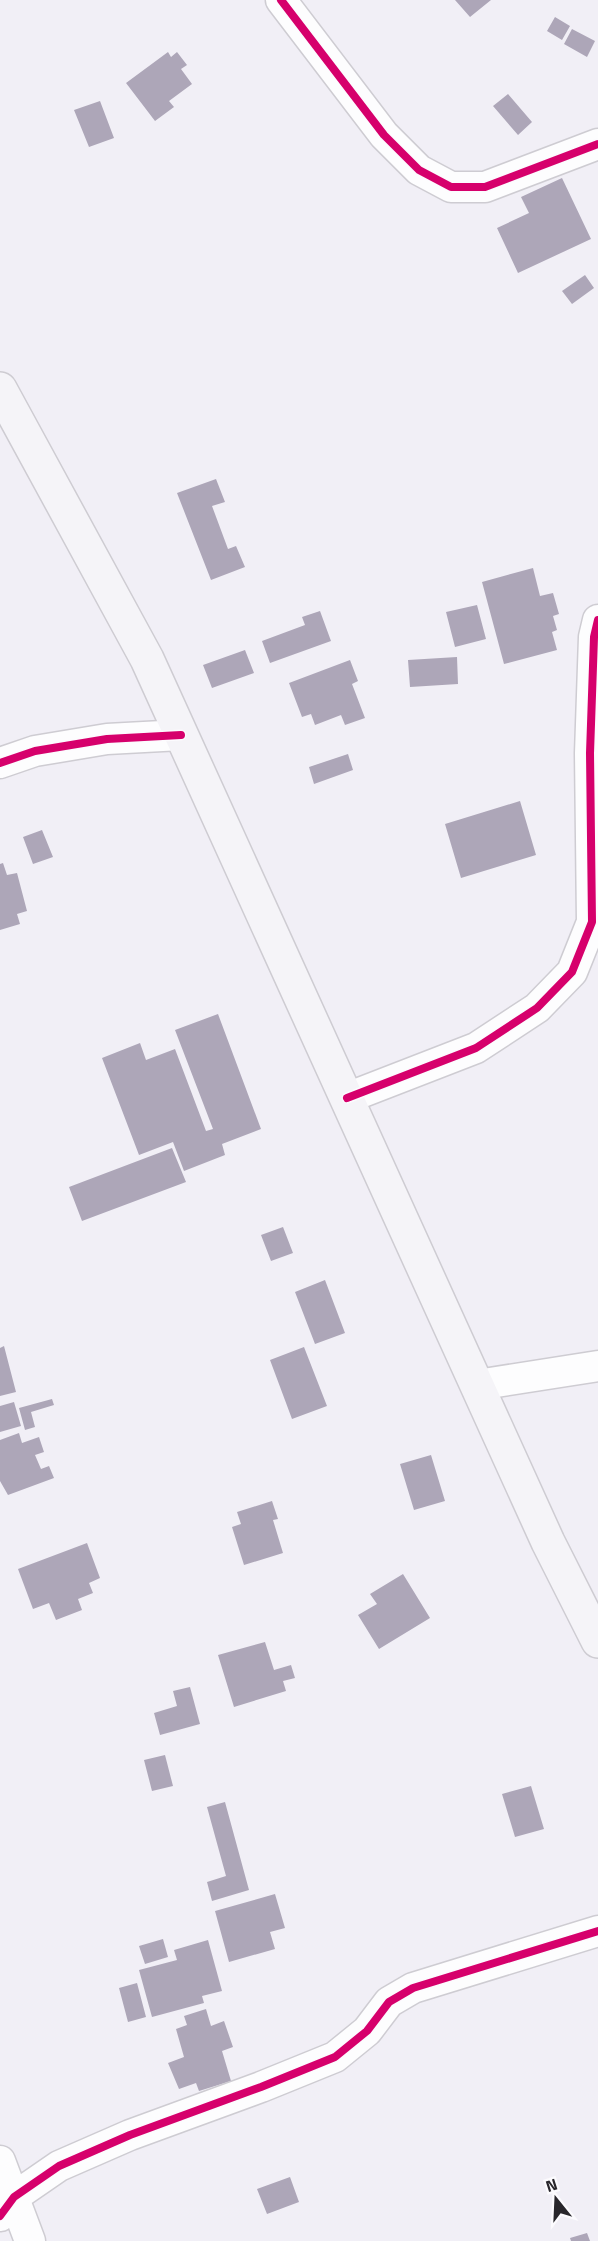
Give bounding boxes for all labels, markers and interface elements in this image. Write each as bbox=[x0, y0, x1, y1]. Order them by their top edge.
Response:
north arrow bbox=[526, 2169, 586, 2229]
text: N bbox=[542, 2172, 560, 2198]

